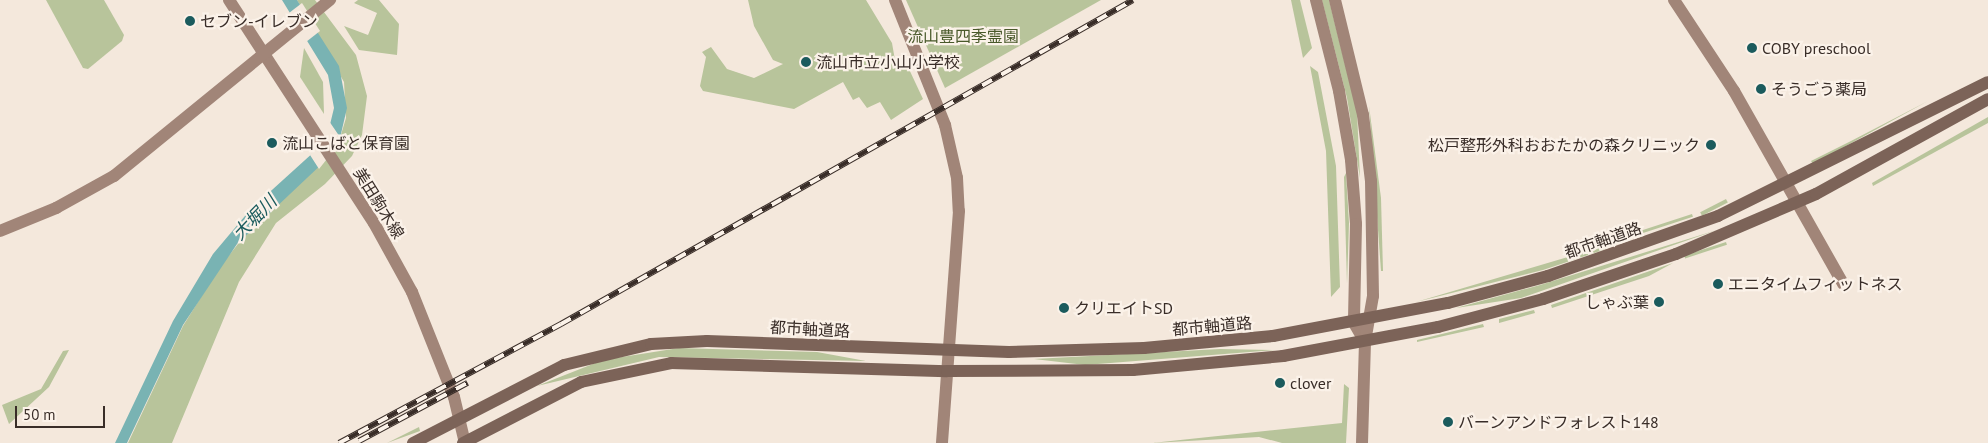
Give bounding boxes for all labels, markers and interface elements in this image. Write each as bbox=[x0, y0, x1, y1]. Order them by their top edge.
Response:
place label: セブン-イレブン bbox=[200, 11, 318, 31]
marker: セブン-イレブン bbox=[184, 15, 196, 27]
park label: 流山豊四季霊園 bbox=[907, 26, 1019, 46]
place label: COBY preschool bbox=[1762, 38, 1871, 58]
marker: COBY preschool bbox=[1746, 42, 1758, 54]
place label: 流山市立小山小学校 bbox=[816, 52, 960, 72]
marker: 流山市立小山小学校 bbox=[800, 56, 812, 68]
place label: そうごう薬局 bbox=[1771, 79, 1867, 99]
marker: そうごう薬局 bbox=[1755, 83, 1767, 95]
place label: 流山こばと保育園 bbox=[282, 133, 410, 153]
place label: 松戸整形外科おおたかの森クリニック bbox=[1428, 135, 1700, 155]
marker: 流山こばと保育園 bbox=[266, 137, 278, 149]
marker: 松戸整形外科おおたかの森クリニック bbox=[1704, 138, 1718, 152]
street label: 美田駒木線 bbox=[350, 164, 408, 242]
water label: 大堀川 bbox=[228, 191, 282, 245]
street label: 都市軸道路 bbox=[1562, 218, 1644, 262]
place label: エニタイムフィットネス bbox=[1728, 274, 1904, 294]
marker: エニタイムフィットネス bbox=[1712, 278, 1724, 290]
place label: しゃぶ葉 bbox=[1585, 292, 1649, 312]
marker: しゃぶ葉 bbox=[1653, 296, 1665, 308]
place label: クリエイトSD bbox=[1074, 298, 1173, 318]
marker: クリエイトSD bbox=[1058, 302, 1070, 314]
street label: 都市軸道路 bbox=[1171, 313, 1253, 339]
street label: 都市軸道路 bbox=[770, 317, 850, 341]
place label: clover bbox=[1290, 373, 1331, 393]
marker: clover bbox=[1274, 377, 1286, 389]
scale bar bbox=[18, 396, 108, 428]
text: 50 m bbox=[23, 405, 56, 424]
place label: バーンアンドフォレスト148 bbox=[1458, 412, 1660, 432]
marker: バーンアンドフォレスト148 bbox=[1442, 416, 1454, 428]

